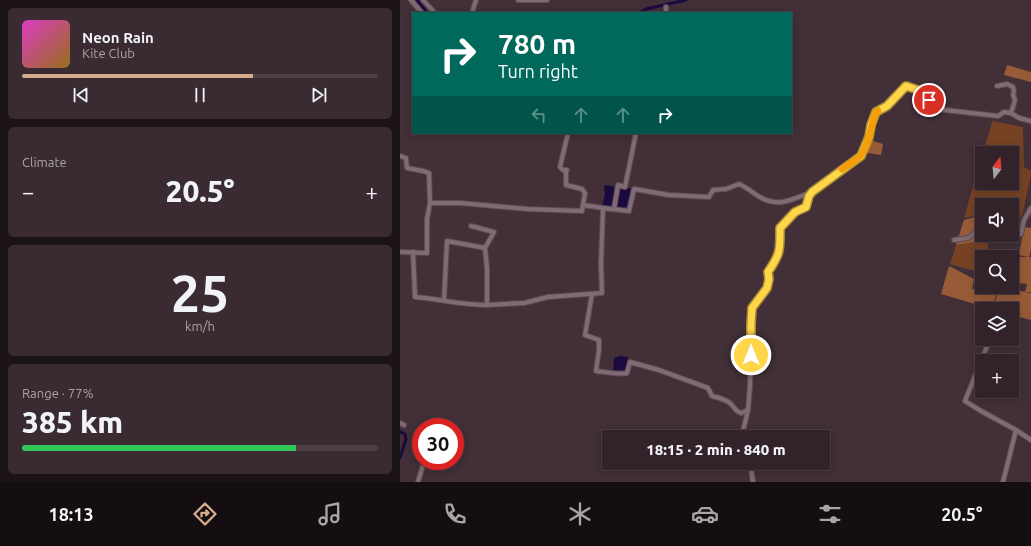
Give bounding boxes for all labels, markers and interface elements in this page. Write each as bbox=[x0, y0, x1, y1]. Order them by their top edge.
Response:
icon: right bbox=[432, 28, 484, 80]
text: 780 m bbox=[498, 28, 576, 59]
text: Neon Rain bbox=[82, 29, 154, 46]
text: Kite Club bbox=[82, 46, 135, 60]
text: Turn right bbox=[498, 61, 578, 81]
pin bbox=[912, 83, 946, 117]
icon: previous bbox=[70, 84, 92, 106]
icon: pause bbox=[189, 84, 211, 106]
icon: next bbox=[308, 84, 330, 106]
icon: arrive bbox=[918, 89, 940, 111]
icon: left bbox=[528, 104, 550, 126]
icon: ahead bbox=[570, 104, 592, 126]
icon: ahead bbox=[612, 104, 634, 126]
icon: right bbox=[654, 104, 676, 126]
north arrow bbox=[975, 146, 1019, 190]
map controls bbox=[975, 146, 1019, 398]
text: Climate bbox=[22, 155, 67, 169]
text: 20.5° bbox=[165, 174, 235, 208]
text: − bbox=[22, 179, 34, 204]
text: + bbox=[366, 179, 378, 204]
button: sound bbox=[975, 198, 1019, 242]
button: search bbox=[975, 250, 1019, 294]
text: 25 bbox=[171, 264, 229, 322]
button: layers bbox=[975, 302, 1019, 346]
text: km/h bbox=[185, 319, 215, 333]
position arrow bbox=[730, 334, 772, 376]
button: + bbox=[975, 354, 1019, 398]
text: Range · 77% bbox=[22, 386, 94, 400]
text: 385 km bbox=[22, 405, 123, 439]
speed limit sign: 30 bbox=[412, 418, 464, 470]
text: 18:15 · 2 min · 840 m bbox=[646, 441, 786, 458]
icon: directions bbox=[191, 500, 219, 528]
icon: music bbox=[316, 500, 344, 528]
icon: phone bbox=[441, 500, 469, 528]
icon: climate bbox=[566, 500, 594, 528]
icon: car bbox=[691, 500, 719, 528]
icon: filters bbox=[816, 500, 844, 528]
text: 18:13 bbox=[49, 504, 94, 524]
text: 20.5° bbox=[941, 504, 982, 524]

